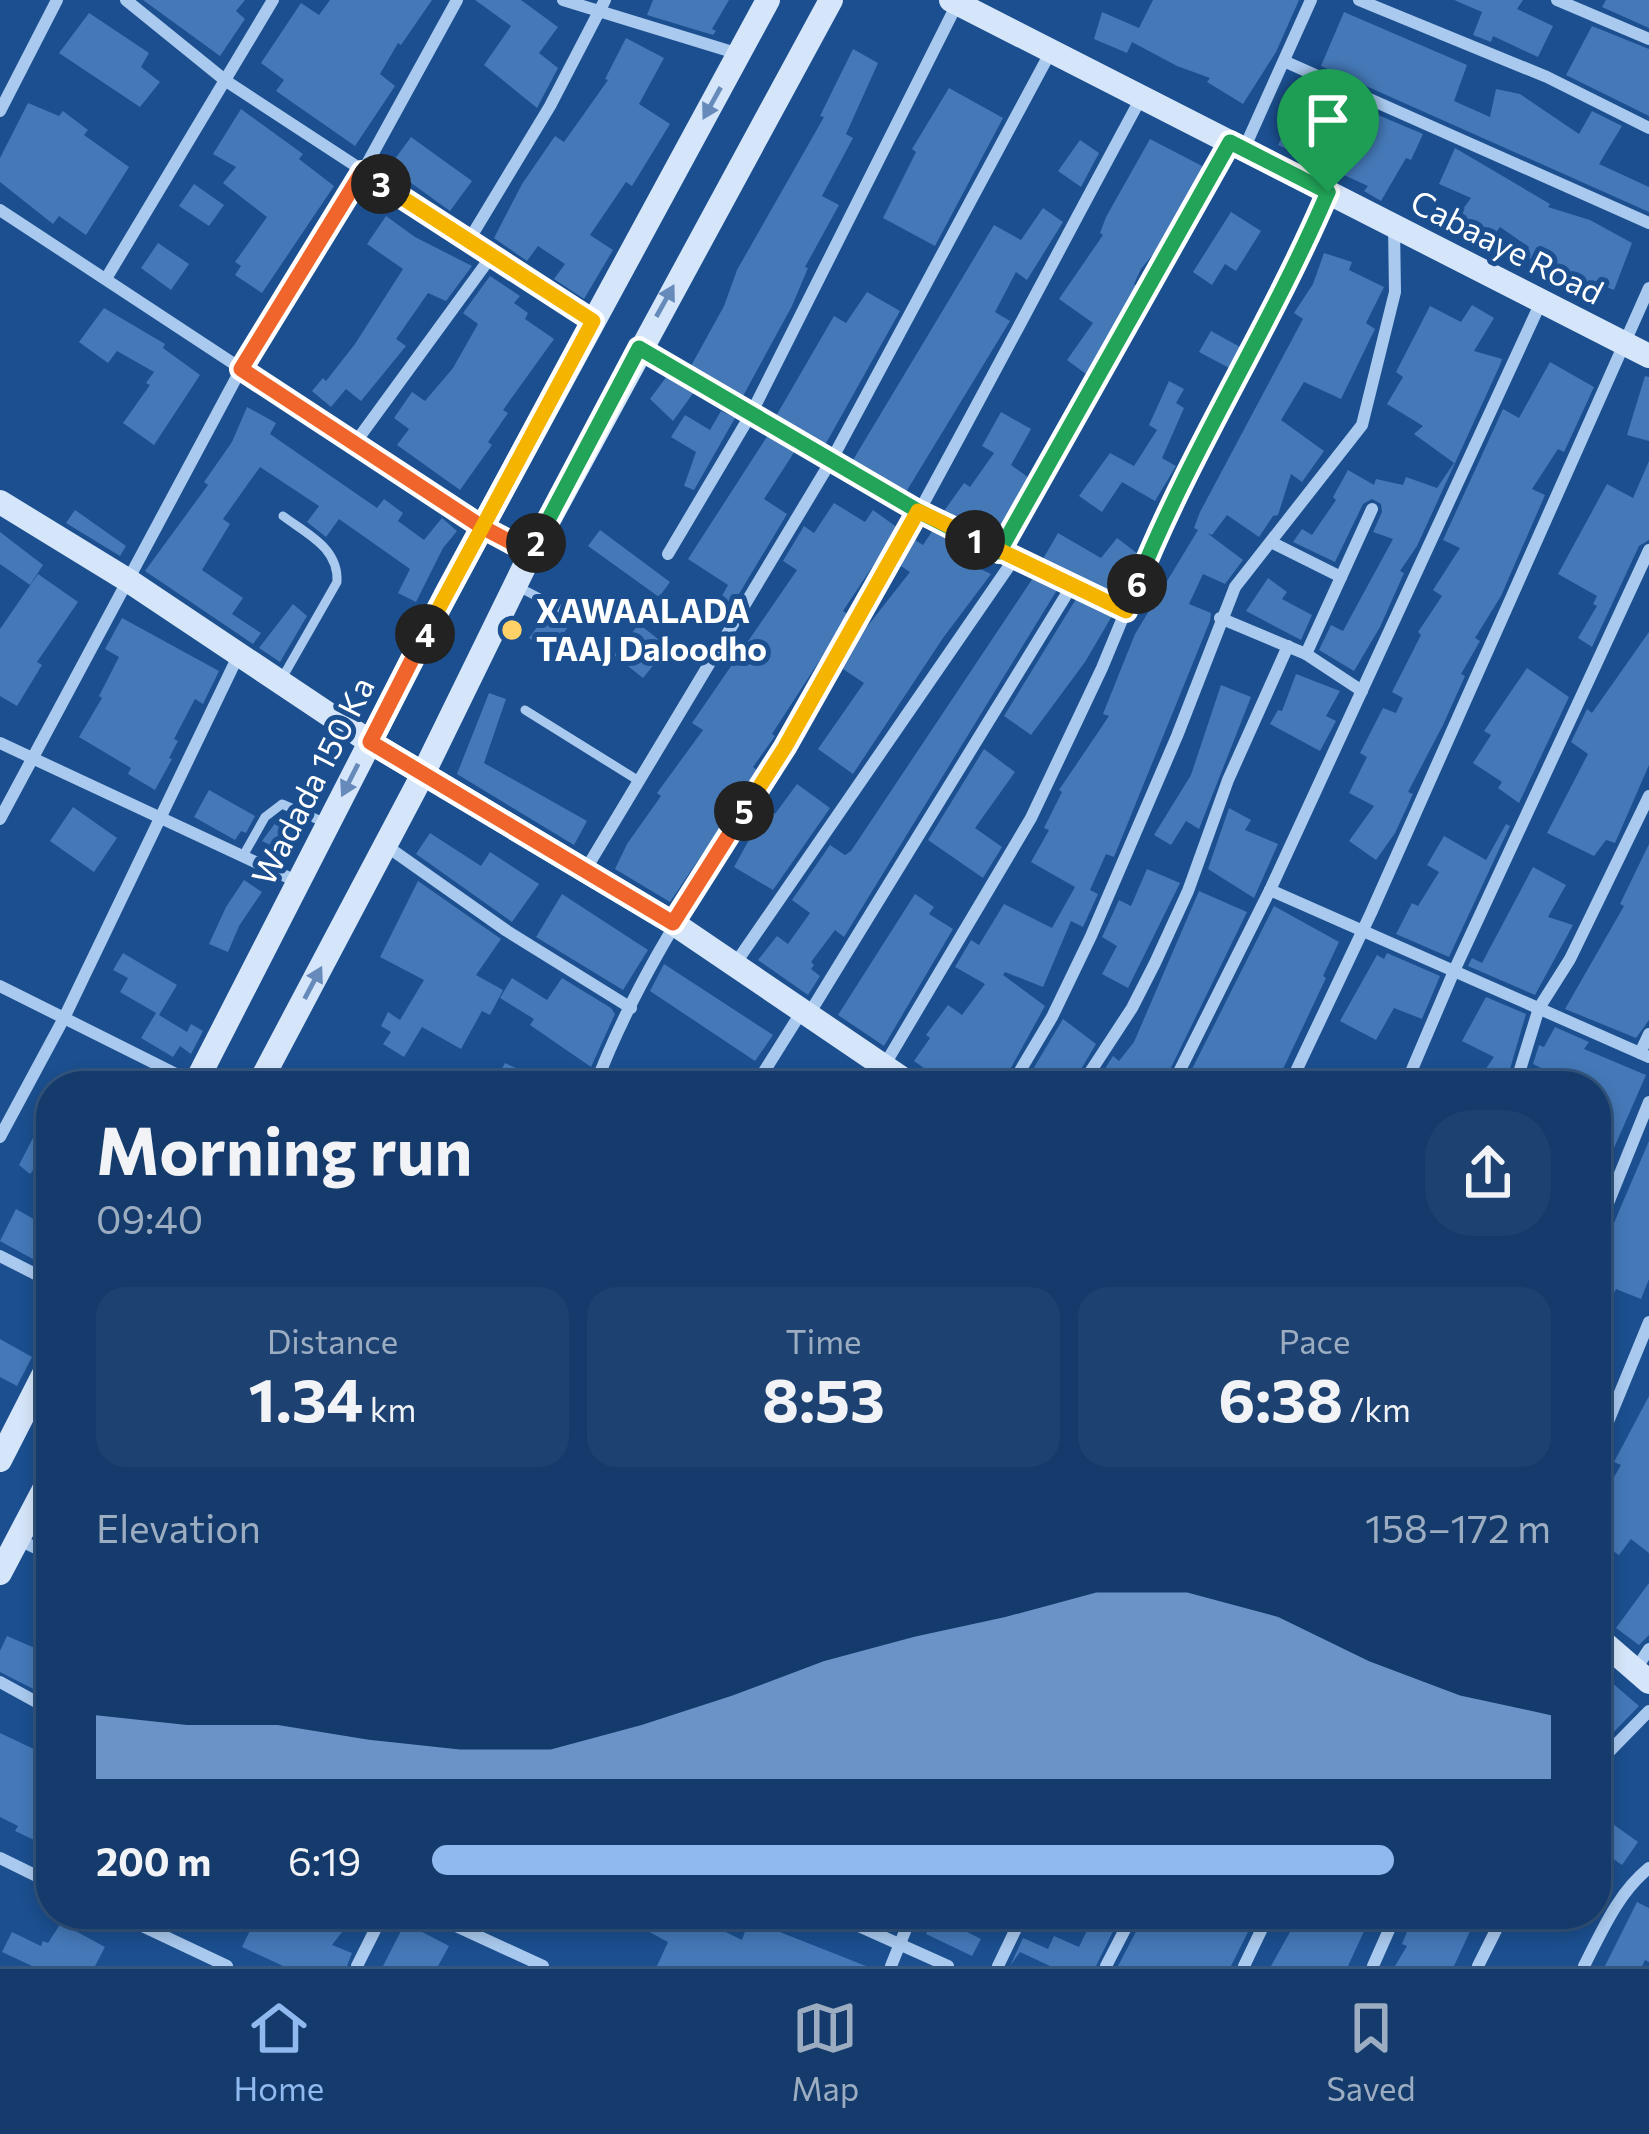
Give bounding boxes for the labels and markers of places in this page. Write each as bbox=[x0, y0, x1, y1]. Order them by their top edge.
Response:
pin bbox=[1277, 69, 1379, 192]
pin: 3 bbox=[351, 154, 411, 214]
pin: 1 bbox=[945, 510, 1005, 570]
pin: 2 bbox=[506, 513, 566, 573]
pin: 6 bbox=[1107, 554, 1167, 614]
place label: XAWAALADA TAAJ Daloodho bbox=[536, 589, 767, 668]
pin: 4 bbox=[395, 604, 455, 664]
marker: XAWAALADA TAAJ Daloodho bbox=[499, 617, 525, 643]
pin: 5 bbox=[714, 781, 774, 841]

